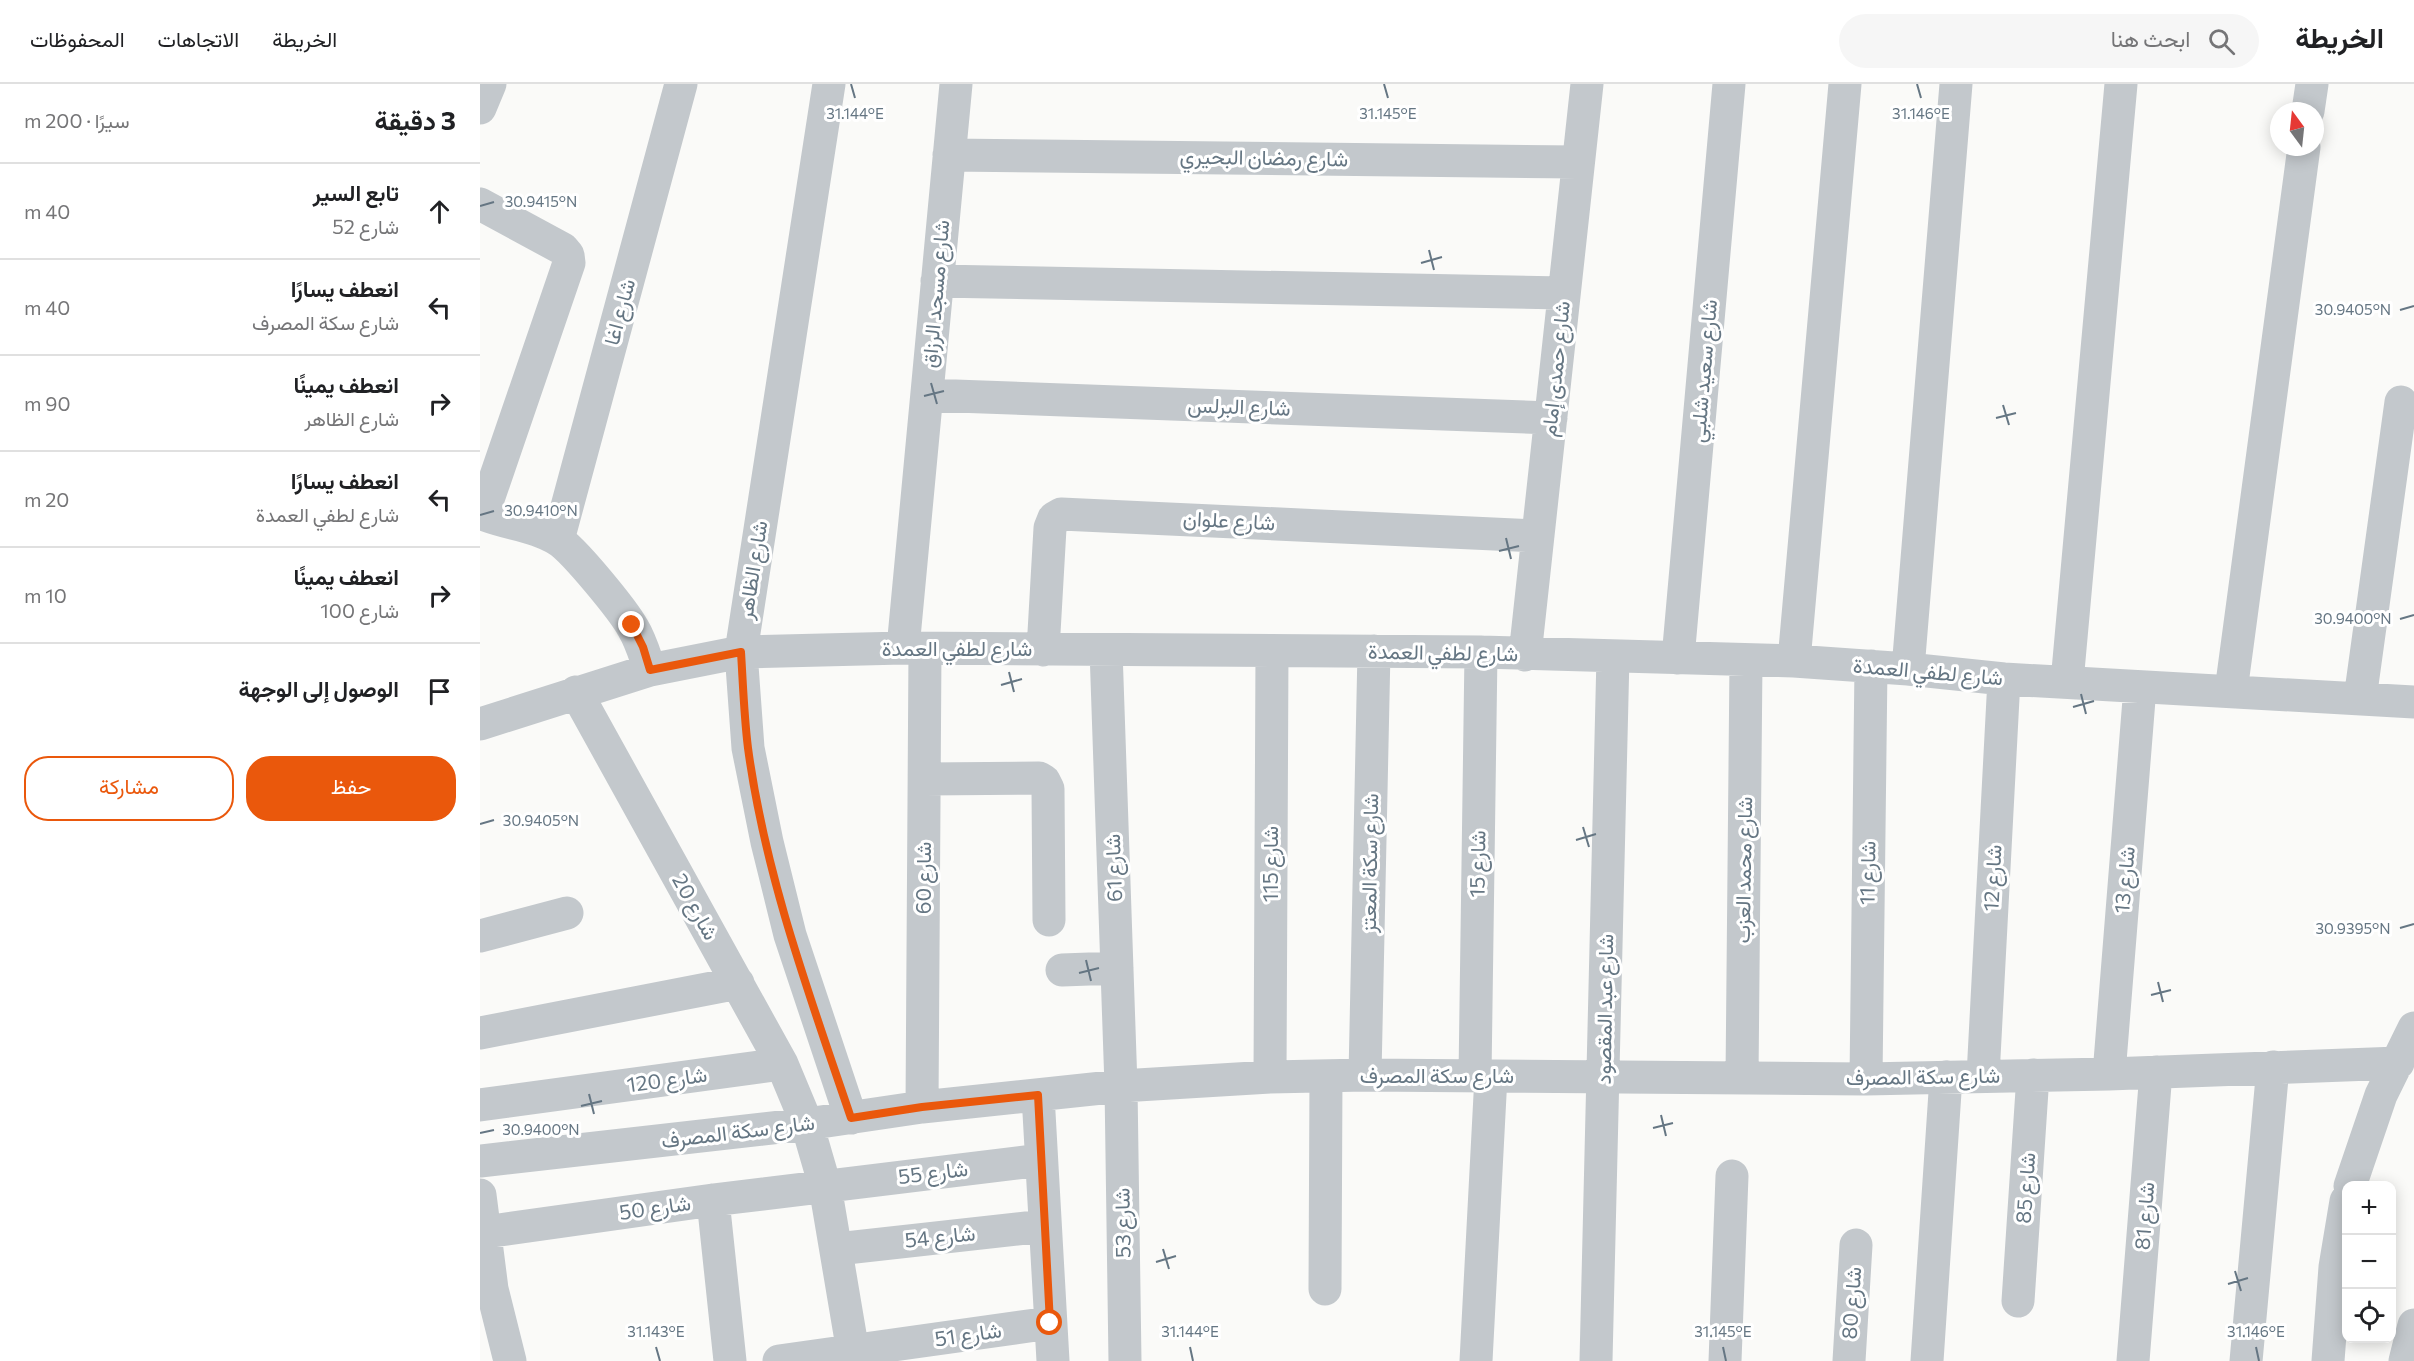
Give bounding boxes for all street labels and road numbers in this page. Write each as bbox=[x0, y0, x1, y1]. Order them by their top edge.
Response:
street label: شارع رمضان البحيري bbox=[1179, 143, 1349, 176]
street label: شارع مسجد الرزاق bbox=[916, 219, 956, 369]
street label: شارع اغا bbox=[598, 276, 642, 348]
street label: شارع سعيد شلبي bbox=[1684, 298, 1727, 444]
street label: شارع حمدى إمام bbox=[1535, 300, 1577, 438]
street label: شارع البرلس bbox=[1187, 391, 1291, 423]
street label: شارع علوان bbox=[1182, 505, 1276, 537]
street label: شارع الظاهر bbox=[731, 519, 775, 622]
street label: شارع لطفي العمدة bbox=[882, 635, 1032, 666]
street label: شارع لطفي العمدة bbox=[1367, 638, 1518, 671]
street label: شارع لطفي العمدة bbox=[1852, 651, 2004, 695]
street label: شارع سكة المعتز bbox=[1355, 793, 1385, 934]
street label: شارع محمد العزب bbox=[1729, 796, 1759, 944]
street label: شارع 115 bbox=[1257, 826, 1285, 902]
street label: شارع 15 bbox=[1463, 830, 1493, 898]
street label: شارع 61 bbox=[1099, 834, 1129, 902]
street label: شارع 11 bbox=[1853, 841, 1883, 905]
street label: شارع 60 bbox=[910, 842, 938, 914]
street label: شارع 12 bbox=[1977, 844, 2009, 912]
street label: شارع 13 bbox=[2108, 845, 2142, 915]
street label: شارع 20 bbox=[665, 869, 725, 945]
street label: شارع عبد المقصود bbox=[1590, 934, 1620, 1084]
street label: شارع 120 bbox=[625, 1061, 709, 1099]
street label: شارع سكة المصرف bbox=[1360, 1062, 1514, 1090]
street label: شارع سكة المصرف bbox=[1846, 1062, 2000, 1092]
street label: شارع سكة المصرف bbox=[660, 1109, 816, 1155]
street label: شارع 85 bbox=[2010, 1152, 2042, 1224]
street label: شارع 55 bbox=[896, 1155, 970, 1191]
street label: شارع 81 bbox=[2129, 1181, 2161, 1251]
street label: شارع 53 bbox=[1108, 1188, 1138, 1258]
street label: شارع 50 bbox=[617, 1189, 693, 1227]
street label: شارع 54 bbox=[903, 1219, 977, 1255]
street label: شارع 80 bbox=[1835, 1266, 1869, 1340]
street label: شارع 51 bbox=[933, 1316, 1003, 1354]

